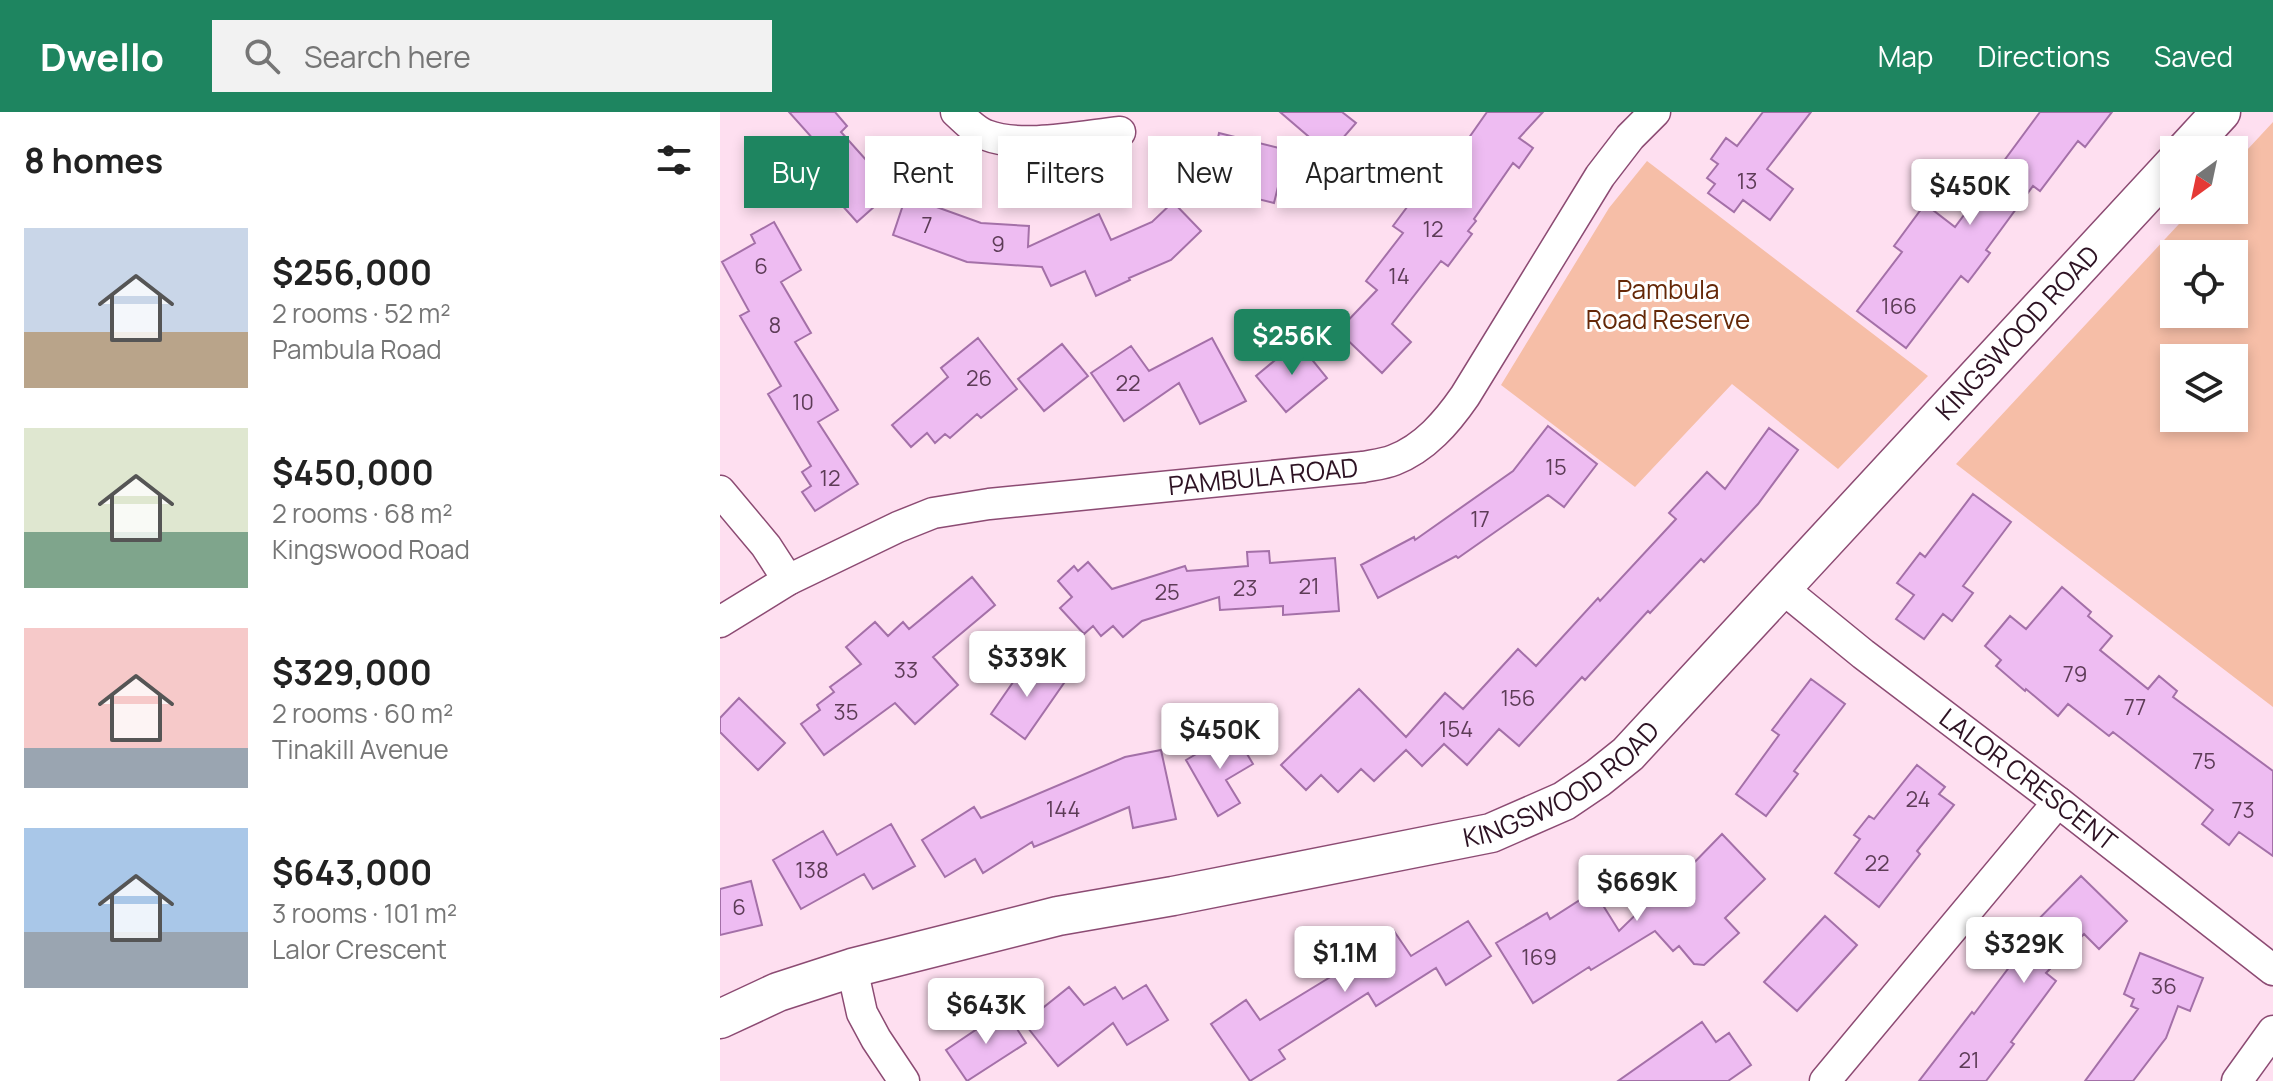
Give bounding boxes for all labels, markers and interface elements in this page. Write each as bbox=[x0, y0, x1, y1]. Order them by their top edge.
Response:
search box bbox=[212, 20, 772, 92]
text: Dwello bbox=[40, 30, 164, 82]
icon: search bbox=[240, 34, 284, 78]
text: Search here bbox=[304, 36, 471, 77]
text: Map bbox=[1878, 37, 1933, 75]
text: Directions bbox=[1977, 37, 2110, 75]
text: Saved bbox=[2154, 37, 2233, 75]
chip: Buy bbox=[744, 136, 849, 208]
chip: Rent bbox=[865, 136, 982, 208]
chip: Filters bbox=[998, 136, 1132, 208]
chip: New bbox=[1148, 136, 1261, 208]
chip: Apartment bbox=[1277, 136, 1472, 208]
north arrow bbox=[2160, 136, 2248, 224]
map controls bbox=[2160, 136, 2248, 432]
text: 8 homes bbox=[24, 137, 163, 183]
icon: filters bbox=[652, 138, 696, 182]
pin: $450K bbox=[1914, 159, 2026, 227]
house number: 13 bbox=[1737, 166, 1757, 196]
text: $450K bbox=[1929, 167, 2011, 203]
house number: 7 bbox=[921, 210, 933, 240]
house number: 12 bbox=[1422, 214, 1444, 244]
house number: 9 bbox=[991, 229, 1005, 259]
street label: KINGSWOOD ROAD bbox=[1927, 237, 2107, 427]
button: locate bbox=[2160, 240, 2248, 328]
text: $256,000 bbox=[272, 249, 432, 295]
house number: 6 bbox=[754, 251, 768, 281]
icon: home bbox=[88, 260, 184, 356]
house number: 14 bbox=[1388, 261, 1410, 291]
park label: Pambula Road Reserve bbox=[1586, 271, 1750, 337]
house number: 166 bbox=[1881, 291, 1917, 321]
text: 2 rooms · 52 m² bbox=[272, 295, 451, 331]
pin: $256K bbox=[1236, 309, 1348, 377]
house number: 8 bbox=[769, 310, 781, 340]
text: $256K bbox=[1252, 317, 1332, 353]
text: Pambula Road bbox=[272, 331, 442, 367]
button: layers bbox=[2160, 344, 2248, 432]
house number: 26 bbox=[966, 363, 992, 393]
house number: 22 bbox=[1115, 368, 1141, 398]
house number: 10 bbox=[792, 387, 814, 417]
text: $450,000 bbox=[272, 449, 434, 495]
street label: PAMBULA ROAD bbox=[1167, 449, 1360, 503]
house number: 15 bbox=[1545, 452, 1567, 482]
icon: home bbox=[88, 460, 184, 556]
house number: 12 bbox=[819, 463, 841, 493]
text: 2 rooms · 68 m² bbox=[272, 495, 453, 531]
house number: 17 bbox=[1470, 504, 1490, 534]
text: Kingswood Road bbox=[272, 531, 470, 567]
house number: 21 bbox=[1298, 571, 1320, 601]
house number: 23 bbox=[1233, 573, 1257, 603]
house number: 25 bbox=[1154, 577, 1180, 607]
pin: $339K bbox=[971, 631, 1083, 699]
text: $339K bbox=[987, 639, 1067, 675]
text: $329,000 bbox=[272, 649, 432, 695]
house number: 33 bbox=[894, 655, 918, 685]
house number: 79 bbox=[2063, 659, 2087, 689]
icon: home bbox=[88, 660, 184, 756]
house number: 156 bbox=[1501, 683, 1535, 713]
house number: 77 bbox=[2124, 692, 2146, 722]
text: 2 rooms · 60 m² bbox=[272, 695, 454, 731]
house number: 35 bbox=[834, 697, 858, 727]
street label: LALOR CRESCENT bbox=[1932, 699, 2125, 859]
pin: $450K bbox=[1164, 703, 1276, 771]
text: $450K bbox=[1179, 711, 1261, 747]
street label: KINGSWOOD ROAD bbox=[1460, 713, 1667, 855]
house number: 154 bbox=[1439, 714, 1473, 744]
text: Tinakill Avenue bbox=[272, 731, 449, 767]
house number: 75 bbox=[2192, 746, 2216, 776]
house number: 24 bbox=[1905, 784, 1931, 814]
house number: 144 bbox=[1046, 794, 1080, 824]
house number: 73 bbox=[2231, 795, 2255, 825]
house number: 22 bbox=[1864, 848, 1890, 878]
text: $643,000 bbox=[272, 849, 432, 895]
house number: 138 bbox=[795, 855, 829, 885]
pin: $669K bbox=[1581, 855, 1693, 923]
icon: home bbox=[88, 860, 184, 956]
text: $669K bbox=[1597, 863, 1677, 899]
house number: 6 bbox=[732, 892, 746, 922]
text: 3 rooms · 101 m² bbox=[272, 895, 457, 931]
pin: $329K bbox=[1968, 917, 2080, 985]
text: $329K bbox=[1984, 925, 2064, 961]
pin: $1.1M bbox=[1289, 926, 1401, 994]
text: Lalor Crescent bbox=[272, 931, 447, 967]
text: $1.1M bbox=[1312, 934, 1378, 970]
house number: 169 bbox=[1521, 942, 1557, 972]
house number: 36 bbox=[2151, 971, 2177, 1001]
pin: $643K bbox=[930, 978, 1042, 1046]
text: $643K bbox=[946, 986, 1026, 1022]
house number: 21 bbox=[1958, 1045, 1980, 1075]

